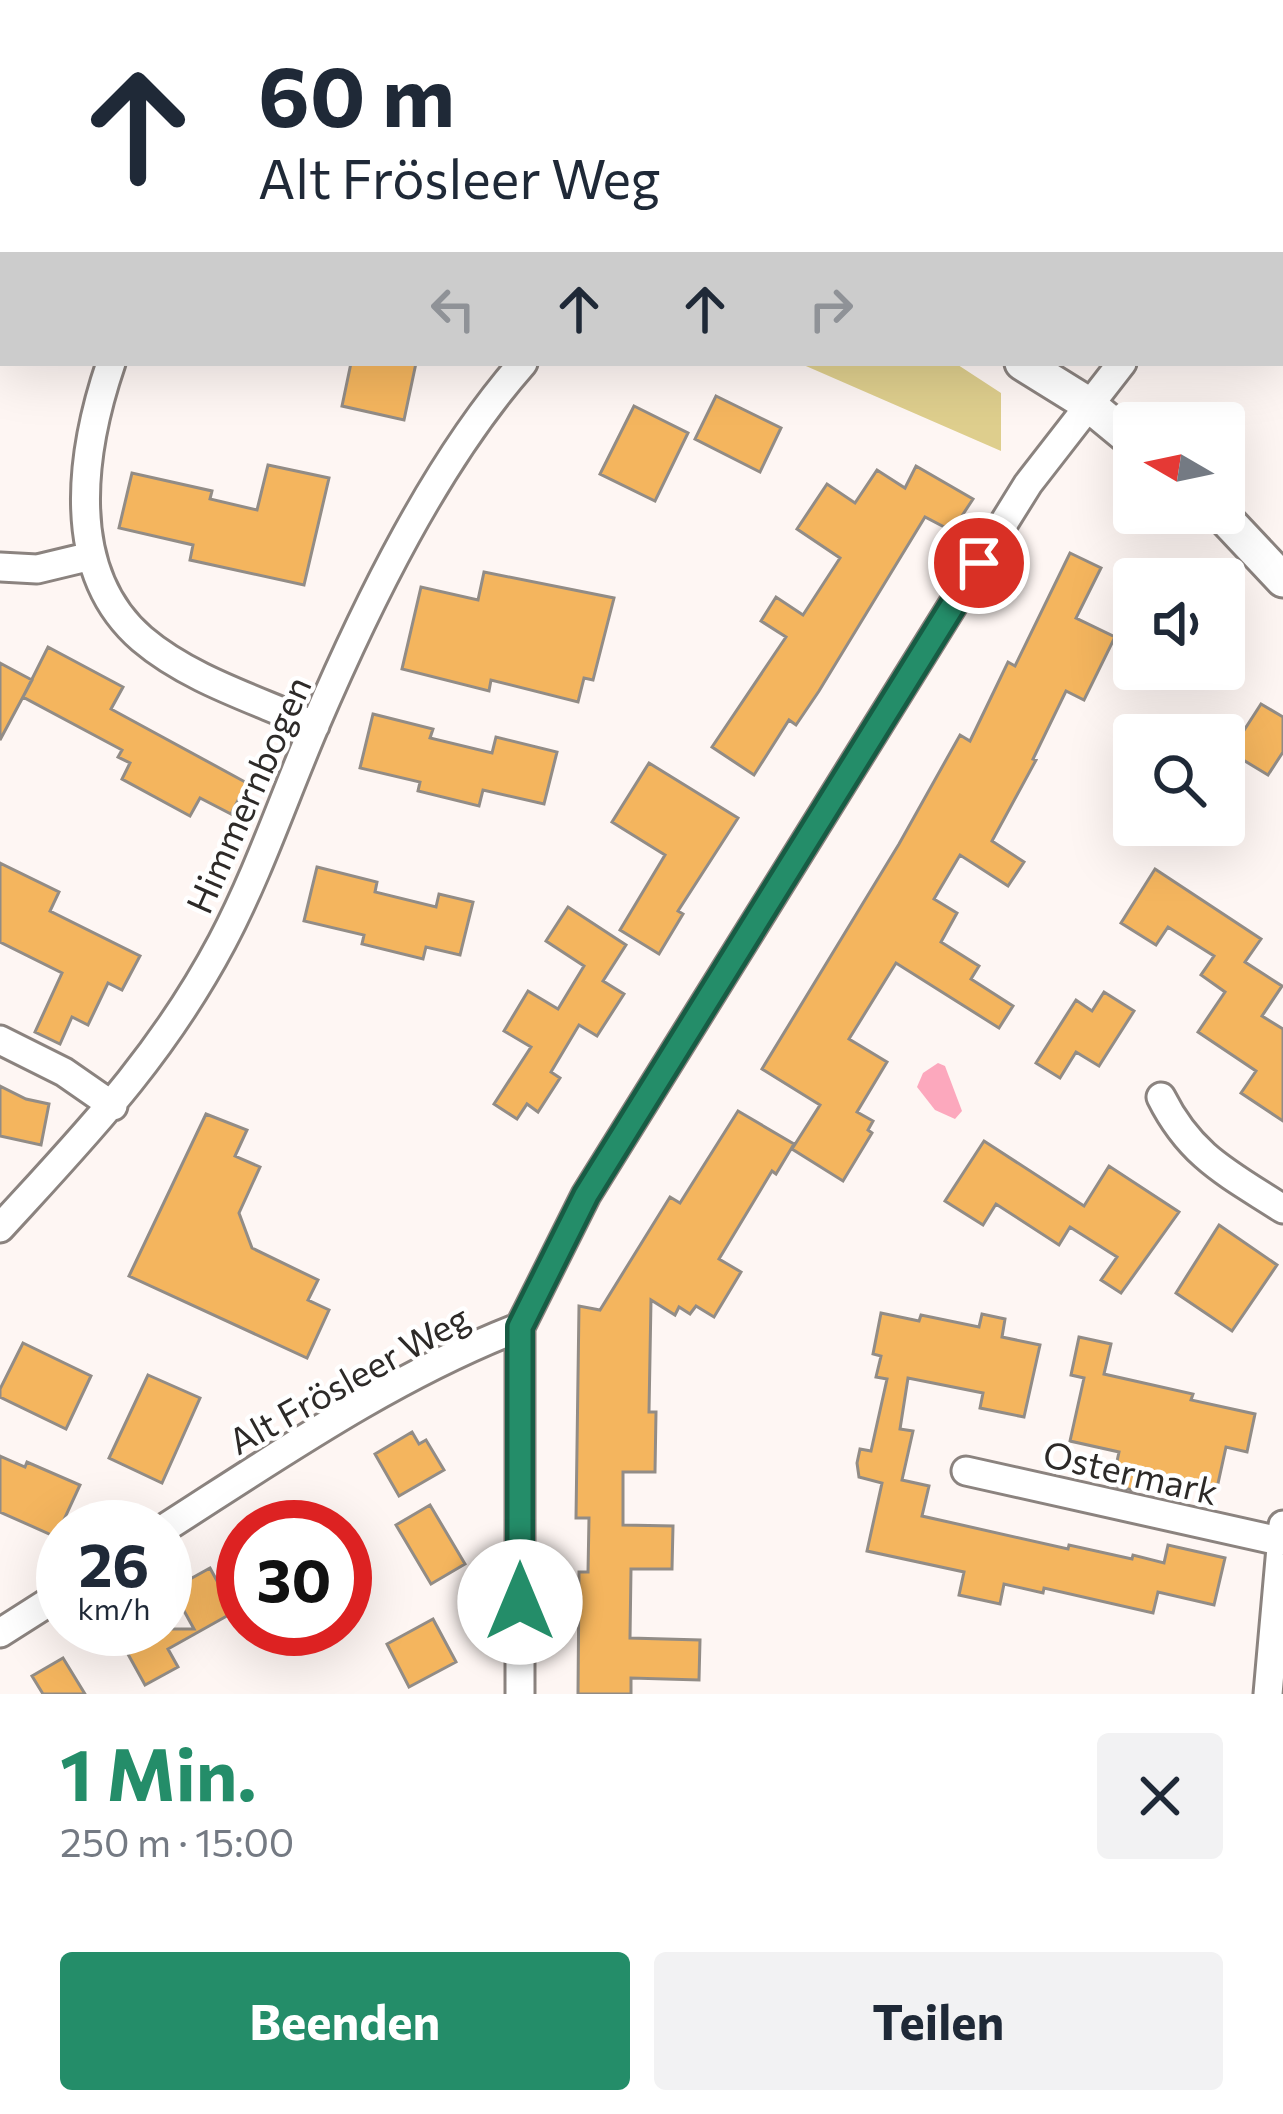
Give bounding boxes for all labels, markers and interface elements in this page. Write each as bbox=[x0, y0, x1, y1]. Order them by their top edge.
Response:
text: 60 m bbox=[258, 42, 455, 144]
icon: ahead bbox=[60, 48, 216, 204]
text: Alt Frösleer Weg bbox=[258, 144, 660, 210]
icon: left bbox=[420, 276, 486, 342]
icon: ahead bbox=[546, 276, 612, 342]
icon: ahead bbox=[672, 276, 738, 342]
icon: right bbox=[798, 276, 864, 342]
north arrow bbox=[1113, 402, 1245, 534]
map controls bbox=[1113, 402, 1245, 846]
pin bbox=[928, 512, 1030, 614]
icon: arrive bbox=[946, 530, 1012, 596]
button: sound bbox=[1113, 558, 1245, 690]
street label: Himmernbogen bbox=[175, 669, 319, 919]
button: search bbox=[1113, 714, 1245, 846]
street label: Alt Frösleer Weg bbox=[220, 1294, 476, 1462]
street label: Ostermark bbox=[1039, 1430, 1223, 1512]
speed limit sign: 30 bbox=[216, 1500, 372, 1656]
text: 26 bbox=[79, 1526, 149, 1599]
position arrow bbox=[457, 1539, 583, 1665]
text: km/h bbox=[78, 1589, 150, 1626]
text: 1 Min. bbox=[60, 1728, 256, 1816]
button: close bbox=[1097, 1733, 1223, 1859]
text: 250 m · 15:00 bbox=[60, 1817, 294, 1865]
button: Beenden bbox=[60, 1952, 630, 2090]
button: Teilen bbox=[654, 1952, 1223, 2090]

